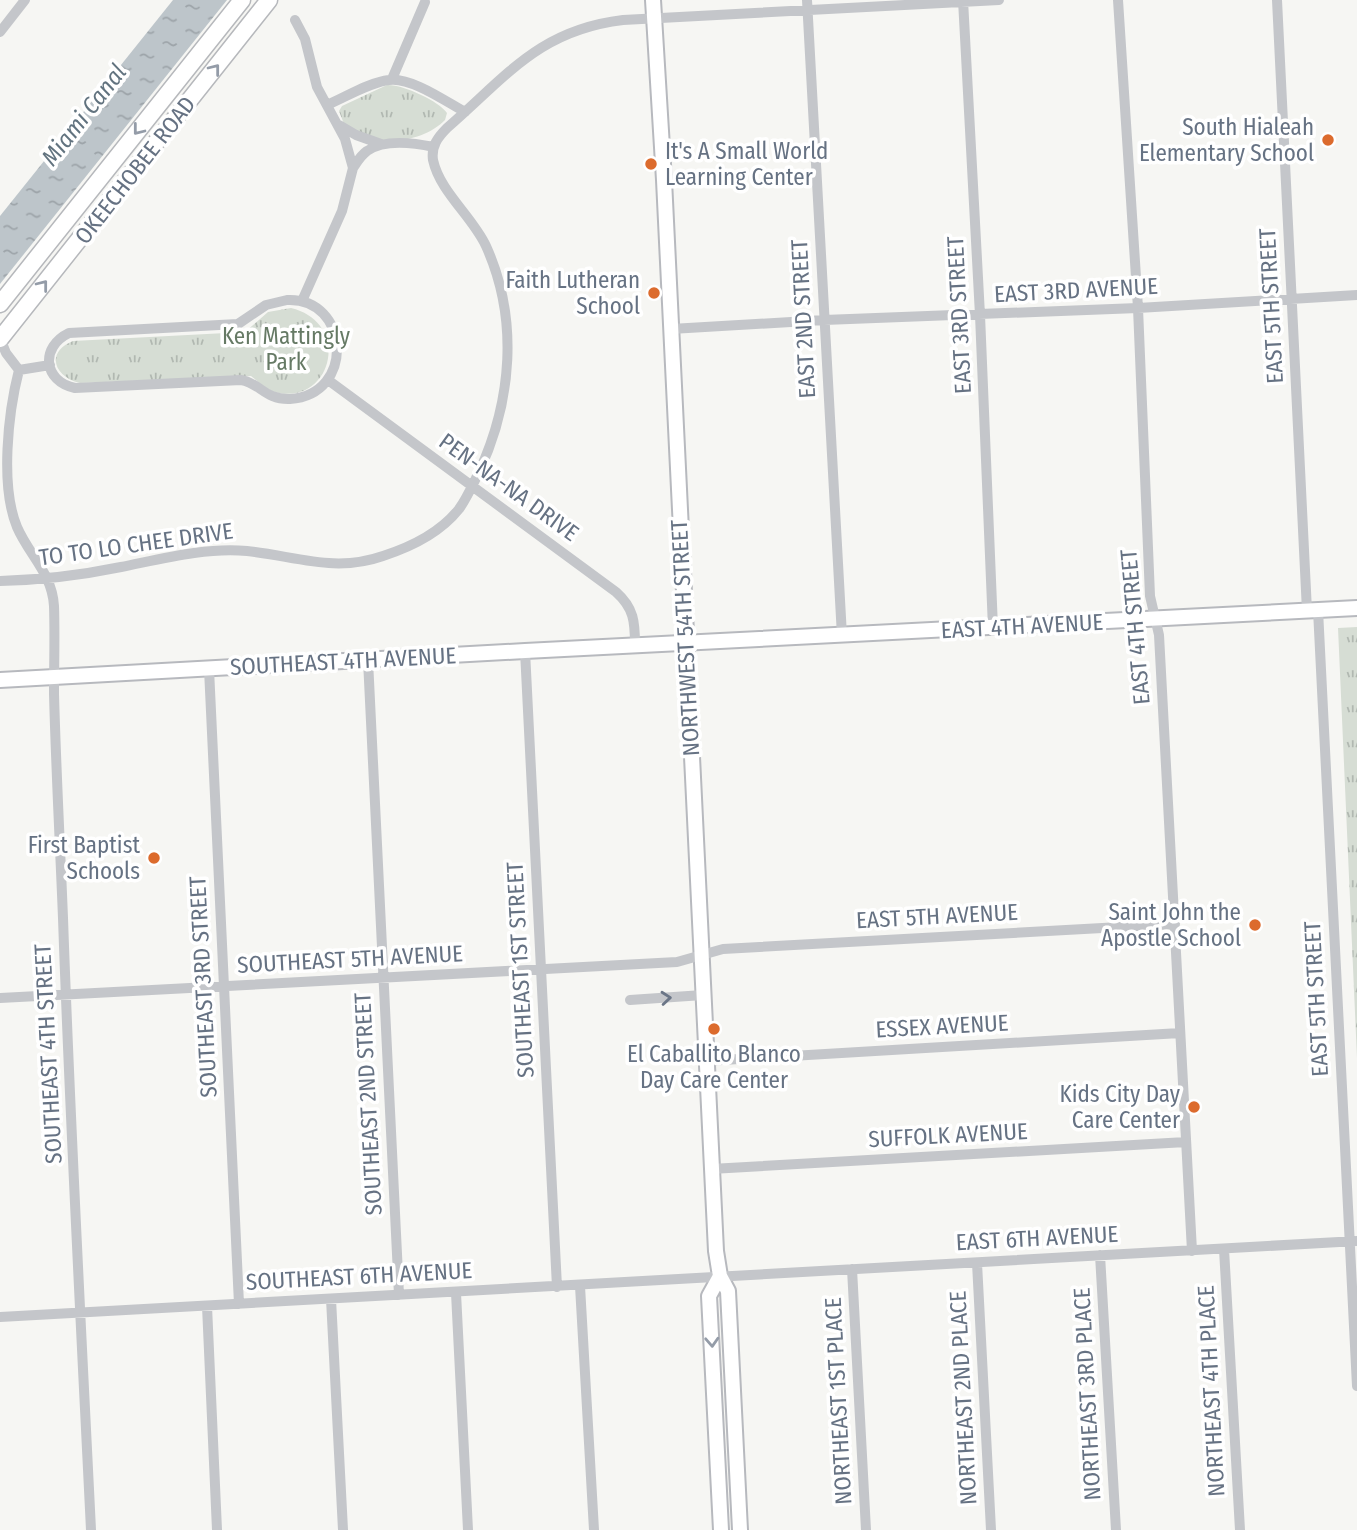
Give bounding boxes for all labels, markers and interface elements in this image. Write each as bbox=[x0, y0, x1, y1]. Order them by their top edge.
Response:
water label: Miami Canal bbox=[36, 59, 132, 171]
one-way arrow bbox=[207, 64, 219, 77]
street label: OKEECHOBEE ROAD bbox=[69, 91, 201, 249]
place label: South Hialeah Elementary School bbox=[1139, 113, 1314, 167]
one-way arrow bbox=[134, 123, 147, 135]
marker: South Hialeah Elementary School bbox=[1320, 132, 1336, 148]
place label: It's A Small World Learning Center bbox=[665, 137, 828, 191]
marker: It's A Small World Learning Center bbox=[643, 156, 659, 172]
street label: EAST 5TH STREET bbox=[1253, 227, 1289, 385]
street label: EAST 3RD STREET bbox=[941, 235, 977, 395]
street label: EAST 2ND STREET bbox=[785, 239, 821, 399]
place label: Faith Lutheran School bbox=[506, 266, 640, 320]
street label: EAST 3RD AVENUE bbox=[993, 272, 1159, 308]
one-way arrow bbox=[35, 280, 47, 293]
marker: Faith Lutheran School bbox=[646, 285, 662, 301]
park label: Ken Mattingly Park bbox=[222, 322, 351, 376]
street label: PEN-NA-NA DRIVE bbox=[434, 427, 584, 547]
street label: TO TO LO CHEE DRIVE bbox=[37, 517, 235, 571]
street label: NORTHWEST 54TH STREET bbox=[665, 519, 705, 757]
street label: EAST 4TH STREET bbox=[1114, 548, 1156, 706]
street label: EAST 4TH AVENUE bbox=[940, 608, 1104, 644]
street label: SOUTHEAST 4TH AVENUE bbox=[229, 641, 457, 681]
place label: First Baptist Schools bbox=[28, 831, 140, 885]
marker: First Baptist Schools bbox=[146, 850, 162, 866]
street label: SOUTHEAST 1ST STREET bbox=[500, 861, 540, 1079]
street label: SOUTHEAST 3RD STREET bbox=[183, 875, 223, 1098]
street label: EAST 5TH AVENUE bbox=[855, 898, 1019, 934]
place label: Saint John the Apostle School bbox=[1101, 898, 1241, 952]
marker: Saint John the Apostle School bbox=[1247, 917, 1263, 933]
street label: EAST 5TH STREET bbox=[1298, 920, 1334, 1078]
street label: SOUTHEAST 5TH AVENUE bbox=[236, 939, 464, 979]
street label: SOUTHEAST 4TH STREET bbox=[28, 943, 68, 1165]
one-way arrow bbox=[661, 991, 672, 1006]
street label: SOUTHEAST 2ND STREET bbox=[348, 992, 388, 1216]
street label: ESSEX AVENUE bbox=[875, 1009, 1009, 1043]
marker: El Caballito Blanco Day Care Center bbox=[706, 1021, 722, 1037]
place label: El Caballito Blanco Day Care Center bbox=[627, 1040, 801, 1094]
place label: Kids City Day Care Center bbox=[1060, 1080, 1181, 1134]
marker: Kids City Day Care Center bbox=[1186, 1099, 1202, 1115]
street label: SUFFOLK AVENUE bbox=[868, 1117, 1028, 1153]
street label: EAST 6TH AVENUE bbox=[955, 1220, 1119, 1256]
street label: SOUTHEAST 6TH AVENUE bbox=[245, 1256, 473, 1296]
street label: NORTHEAST 4TH PLACE bbox=[1191, 1285, 1231, 1497]
street label: NORTHEAST 3RD PLACE bbox=[1067, 1287, 1107, 1501]
street label: NORTHEAST 2ND PLACE bbox=[943, 1290, 983, 1506]
street label: NORTHEAST 1ST PLACE bbox=[819, 1297, 857, 1505]
one-way arrow bbox=[704, 1337, 719, 1348]

